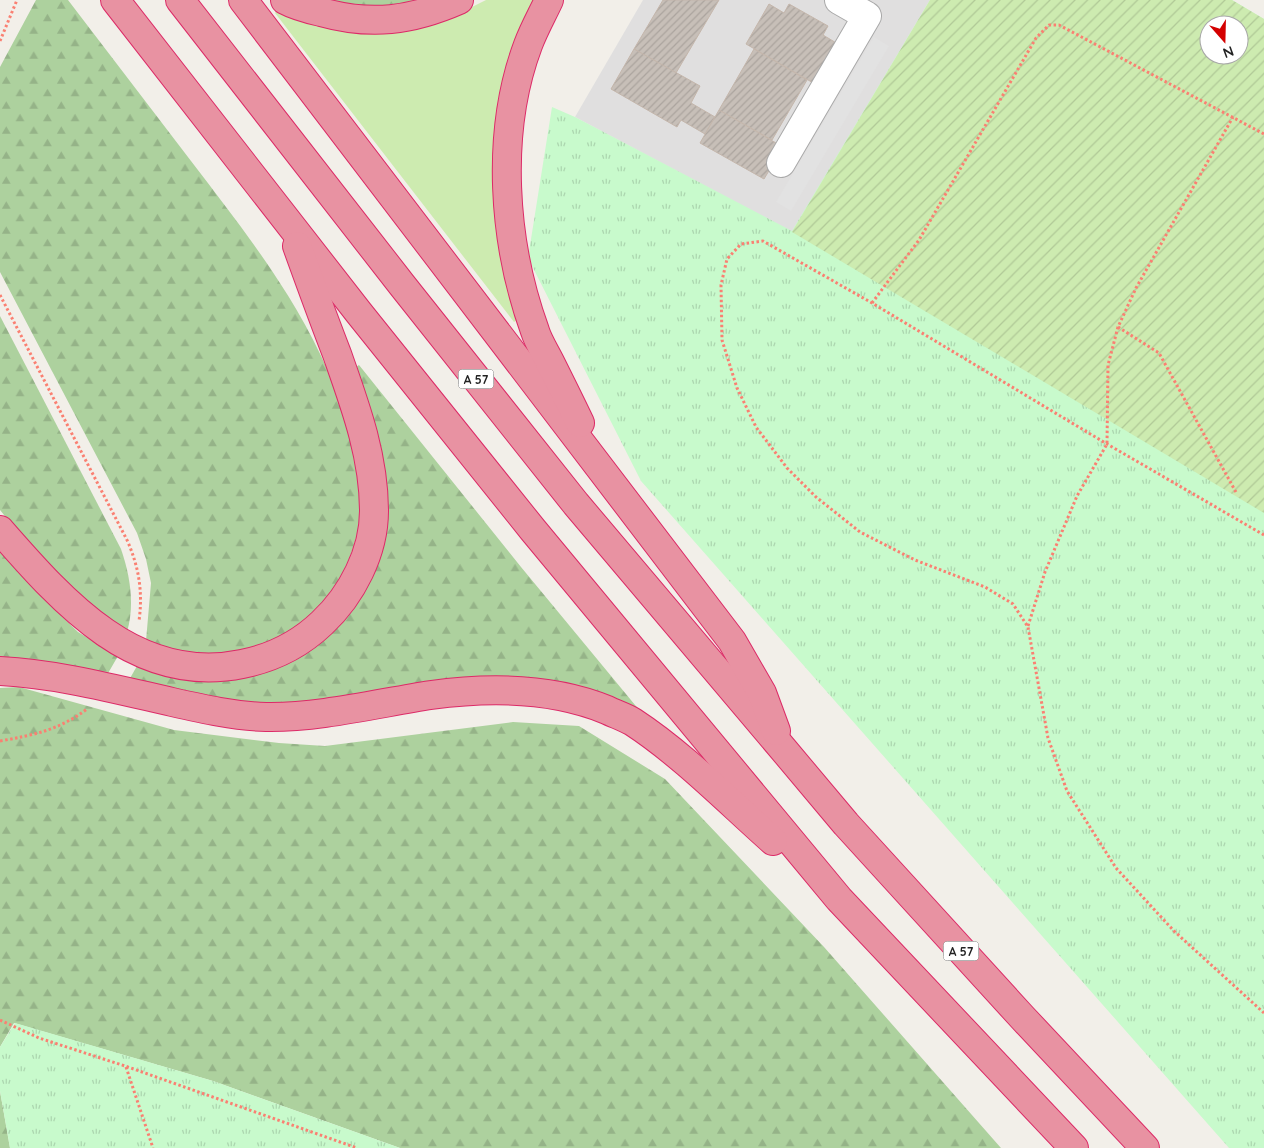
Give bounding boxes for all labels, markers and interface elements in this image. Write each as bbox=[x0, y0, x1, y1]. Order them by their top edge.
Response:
north arrow bbox=[1199, 15, 1249, 65]
text: N bbox=[1221, 42, 1236, 62]
road number: A 57 bbox=[458, 369, 494, 388]
road number: A 57 bbox=[944, 941, 978, 960]

